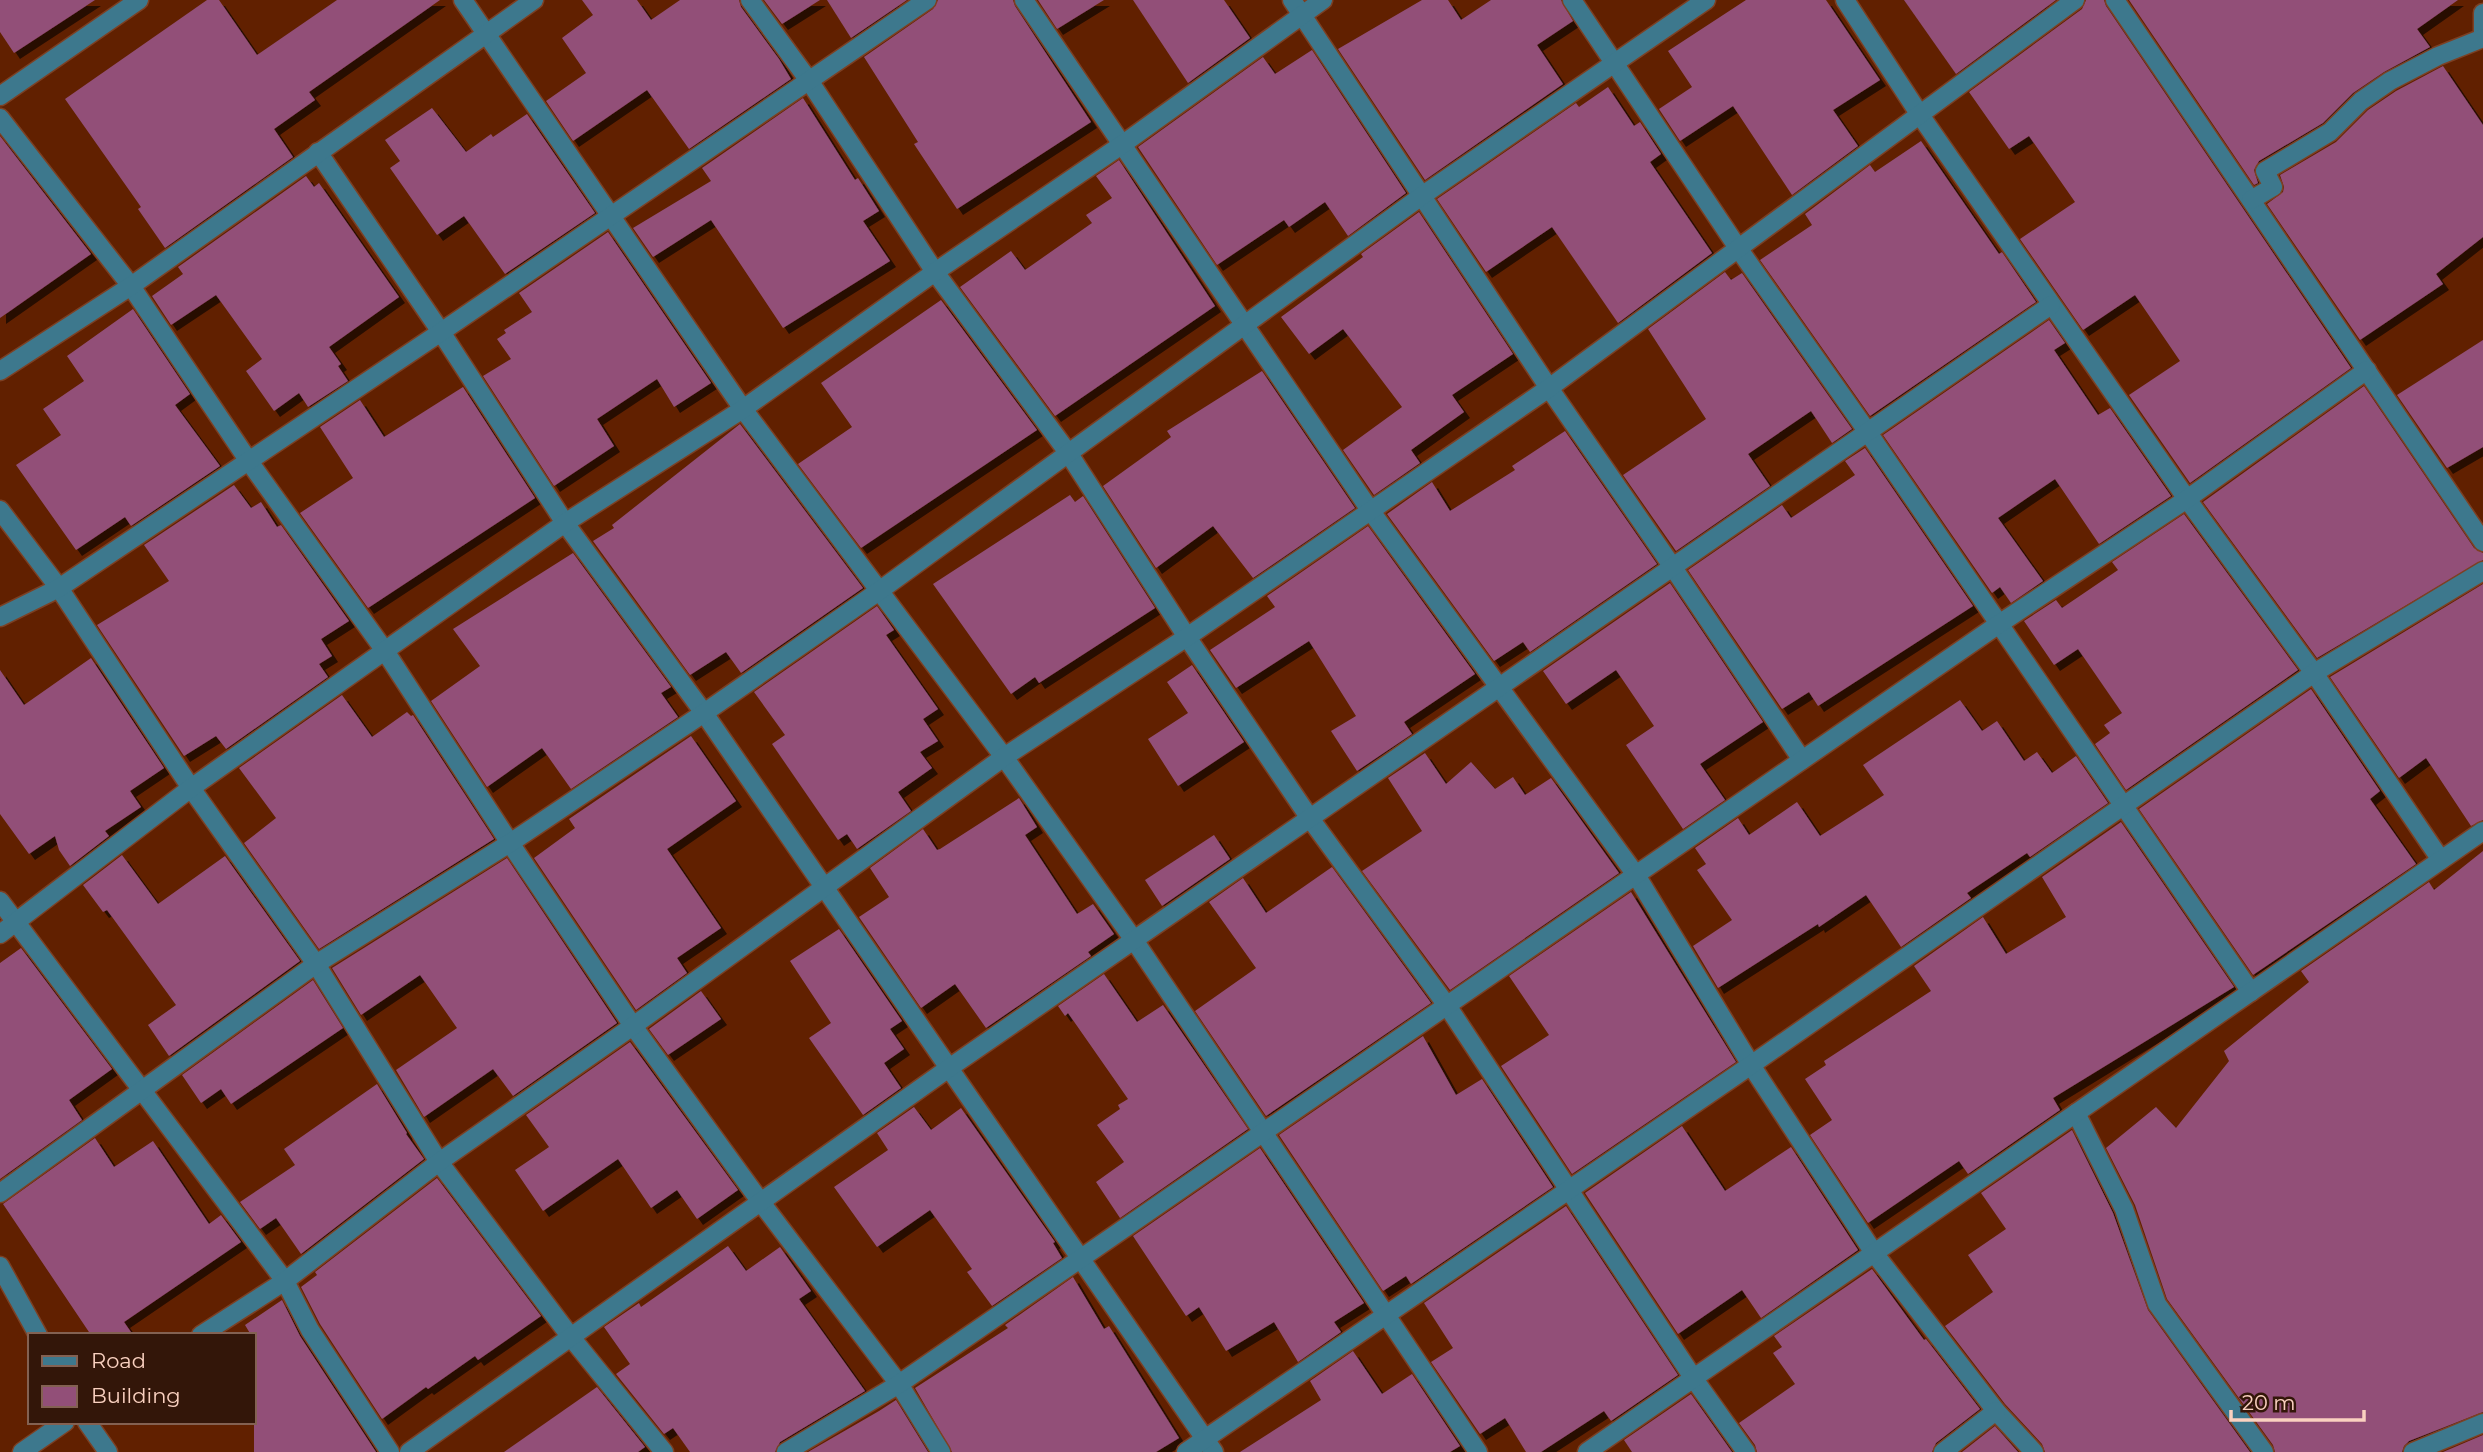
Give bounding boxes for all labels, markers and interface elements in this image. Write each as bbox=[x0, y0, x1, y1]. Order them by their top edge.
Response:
legend bbox=[28, 1333, 256, 1424]
text: Road bbox=[91, 1348, 146, 1373]
scale bar bbox=[2231, 1378, 2364, 1422]
text: Building bbox=[91, 1383, 181, 1408]
text: 20 m bbox=[2242, 1390, 2296, 1415]

